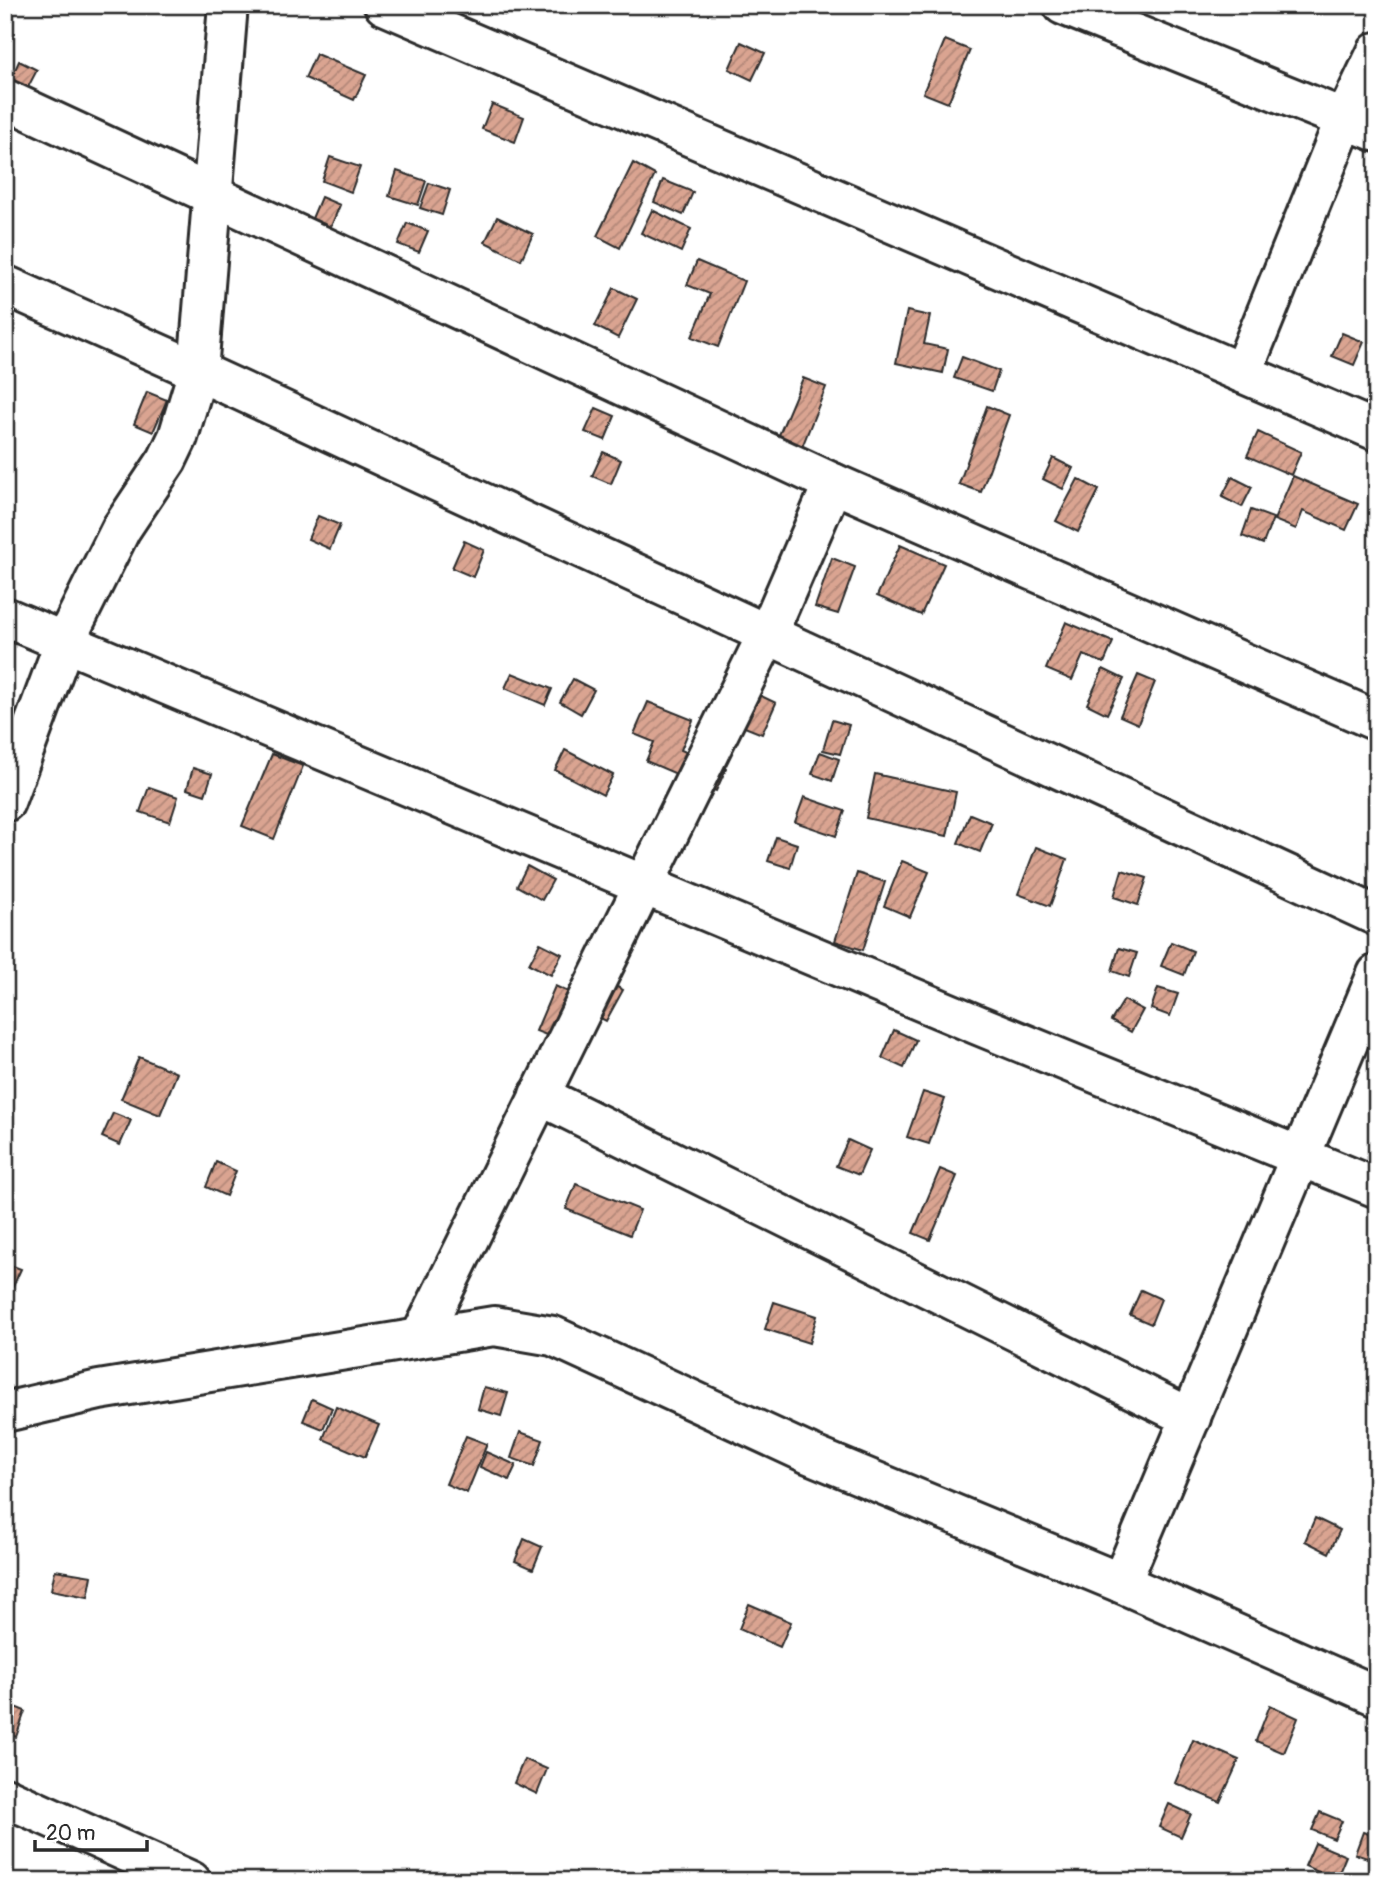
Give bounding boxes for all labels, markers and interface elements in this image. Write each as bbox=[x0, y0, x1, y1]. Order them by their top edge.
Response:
scale bar bbox=[35, 1809, 147, 1853]
text: 20 m bbox=[46, 1820, 95, 1847]

